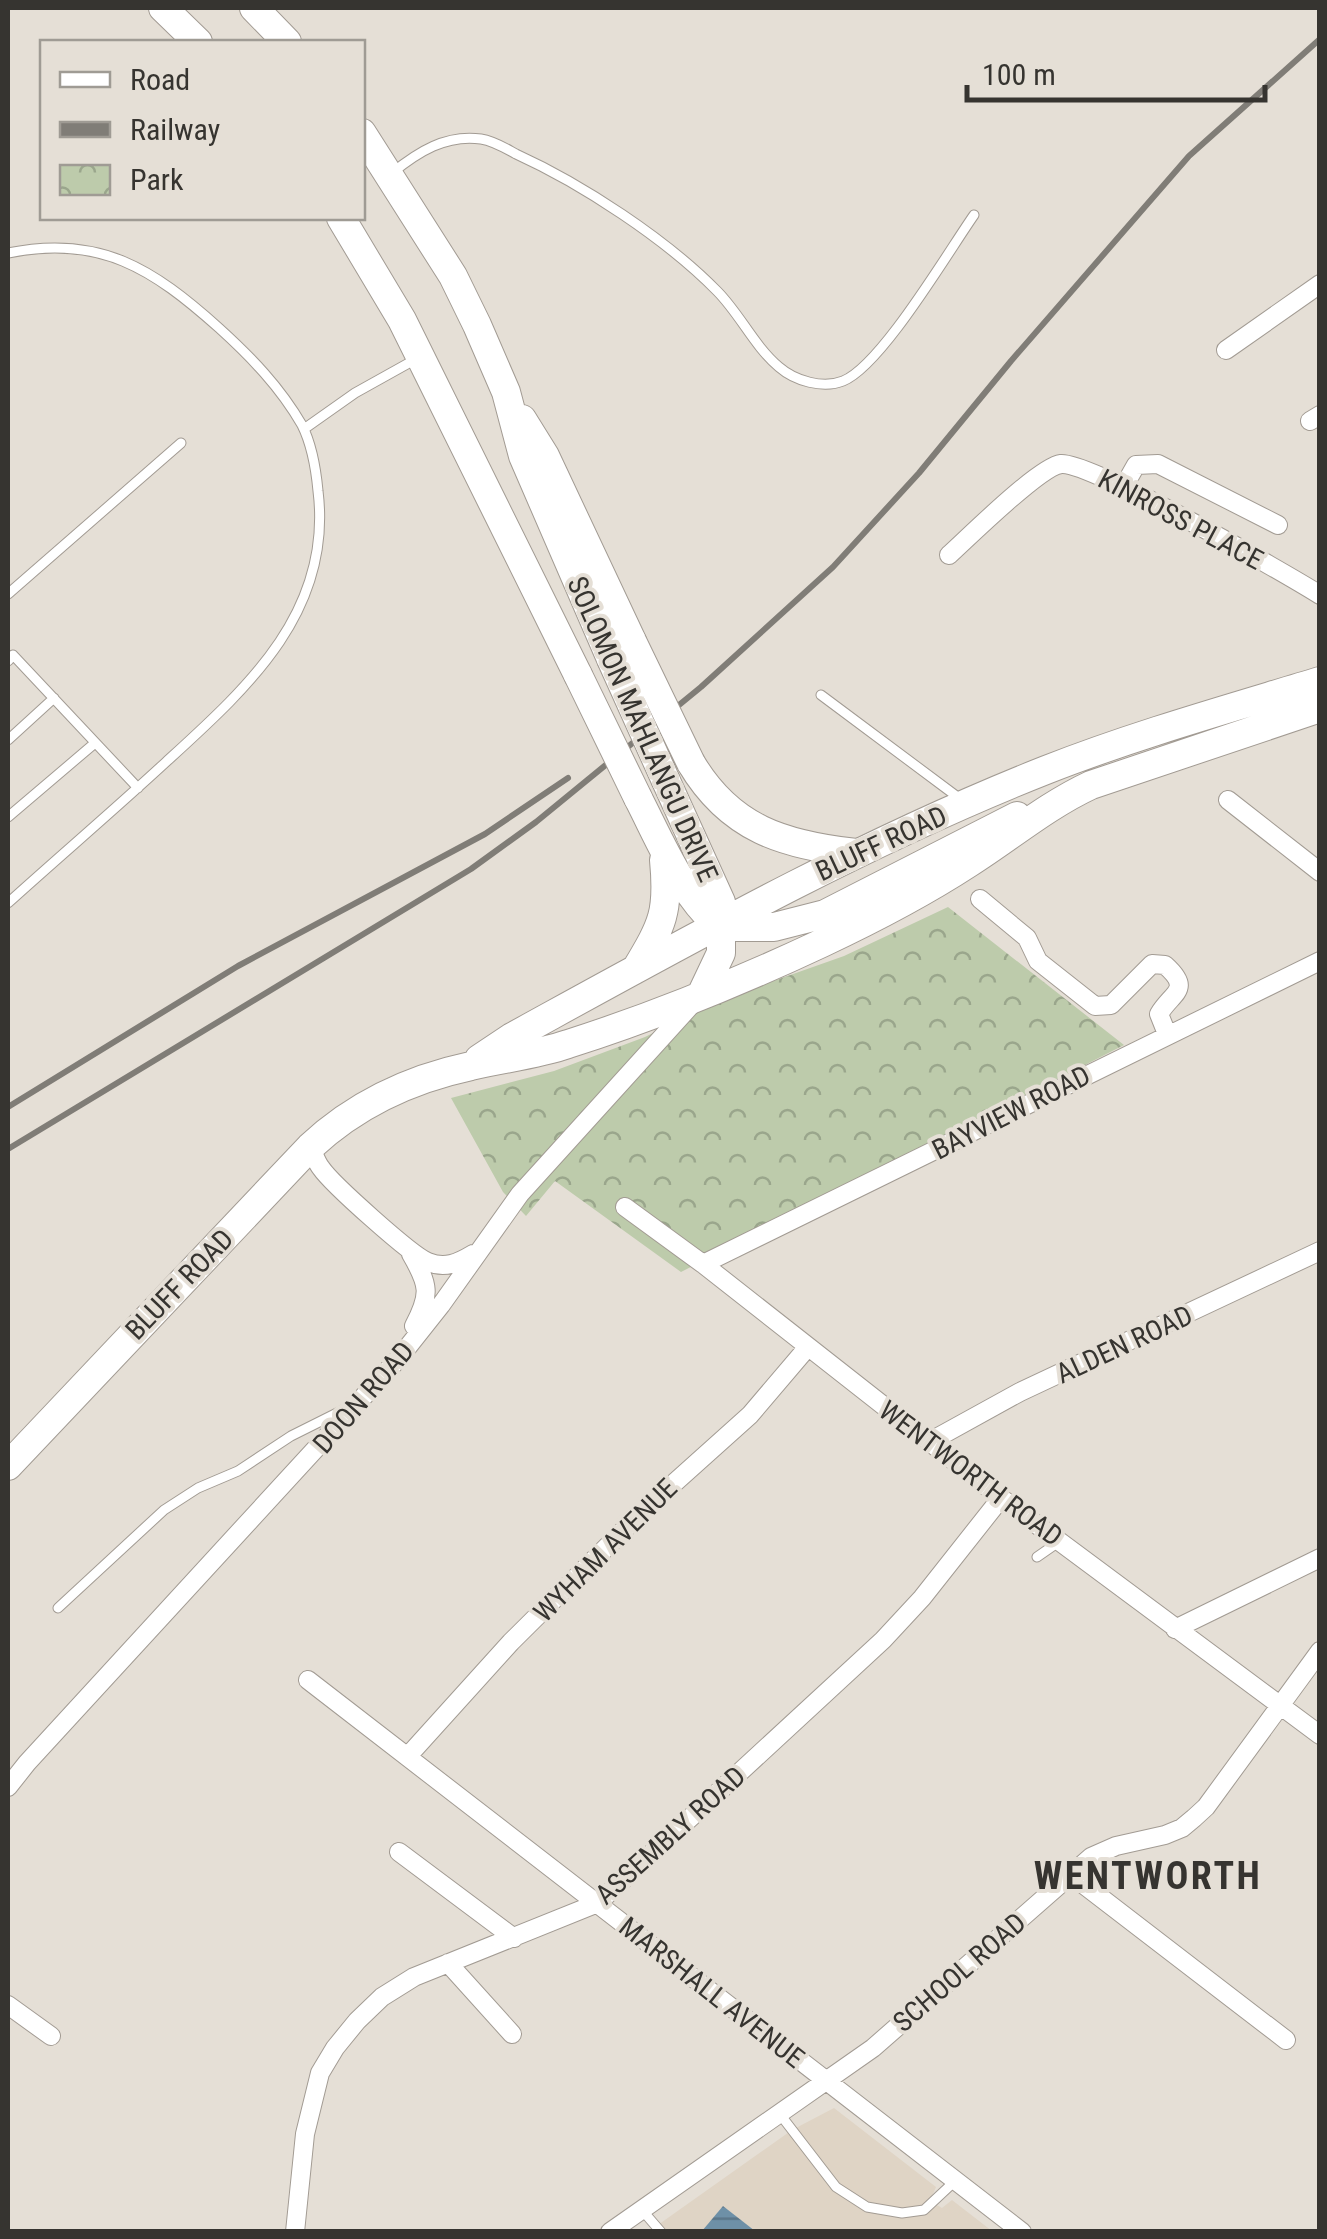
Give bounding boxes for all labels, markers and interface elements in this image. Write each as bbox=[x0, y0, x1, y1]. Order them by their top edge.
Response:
legend bbox=[40, 40, 365, 220]
scale bar bbox=[967, 40, 1264, 102]
text: 100 m bbox=[982, 57, 1056, 92]
text: Road bbox=[130, 62, 190, 97]
text: Railway bbox=[130, 112, 220, 147]
text: Park bbox=[130, 162, 184, 197]
street label: KINROSS PLACE bbox=[1093, 462, 1269, 577]
street label: SOLOMON MAHLANGU DRIVE bbox=[560, 572, 725, 887]
street label: BLUFF ROAD bbox=[811, 799, 952, 888]
street label: BAYVIEW ROAD bbox=[927, 1058, 1096, 1166]
street label: BLUFF ROAD bbox=[119, 1222, 240, 1346]
street label: ALDEN ROAD bbox=[1051, 1299, 1198, 1390]
street label: DOON ROAD bbox=[306, 1335, 421, 1460]
street label: WENTWORTH ROAD bbox=[873, 1394, 1069, 1553]
street label: WYHAM AVENUE bbox=[527, 1472, 684, 1629]
street label: ASSEMBLY ROAD bbox=[589, 1759, 752, 1911]
district label: WENTWORTH bbox=[1034, 1854, 1262, 1898]
street label: SCHOOL ROAD bbox=[886, 1906, 1032, 2039]
street label: MARSHALL AVENUE bbox=[613, 1910, 811, 2075]

